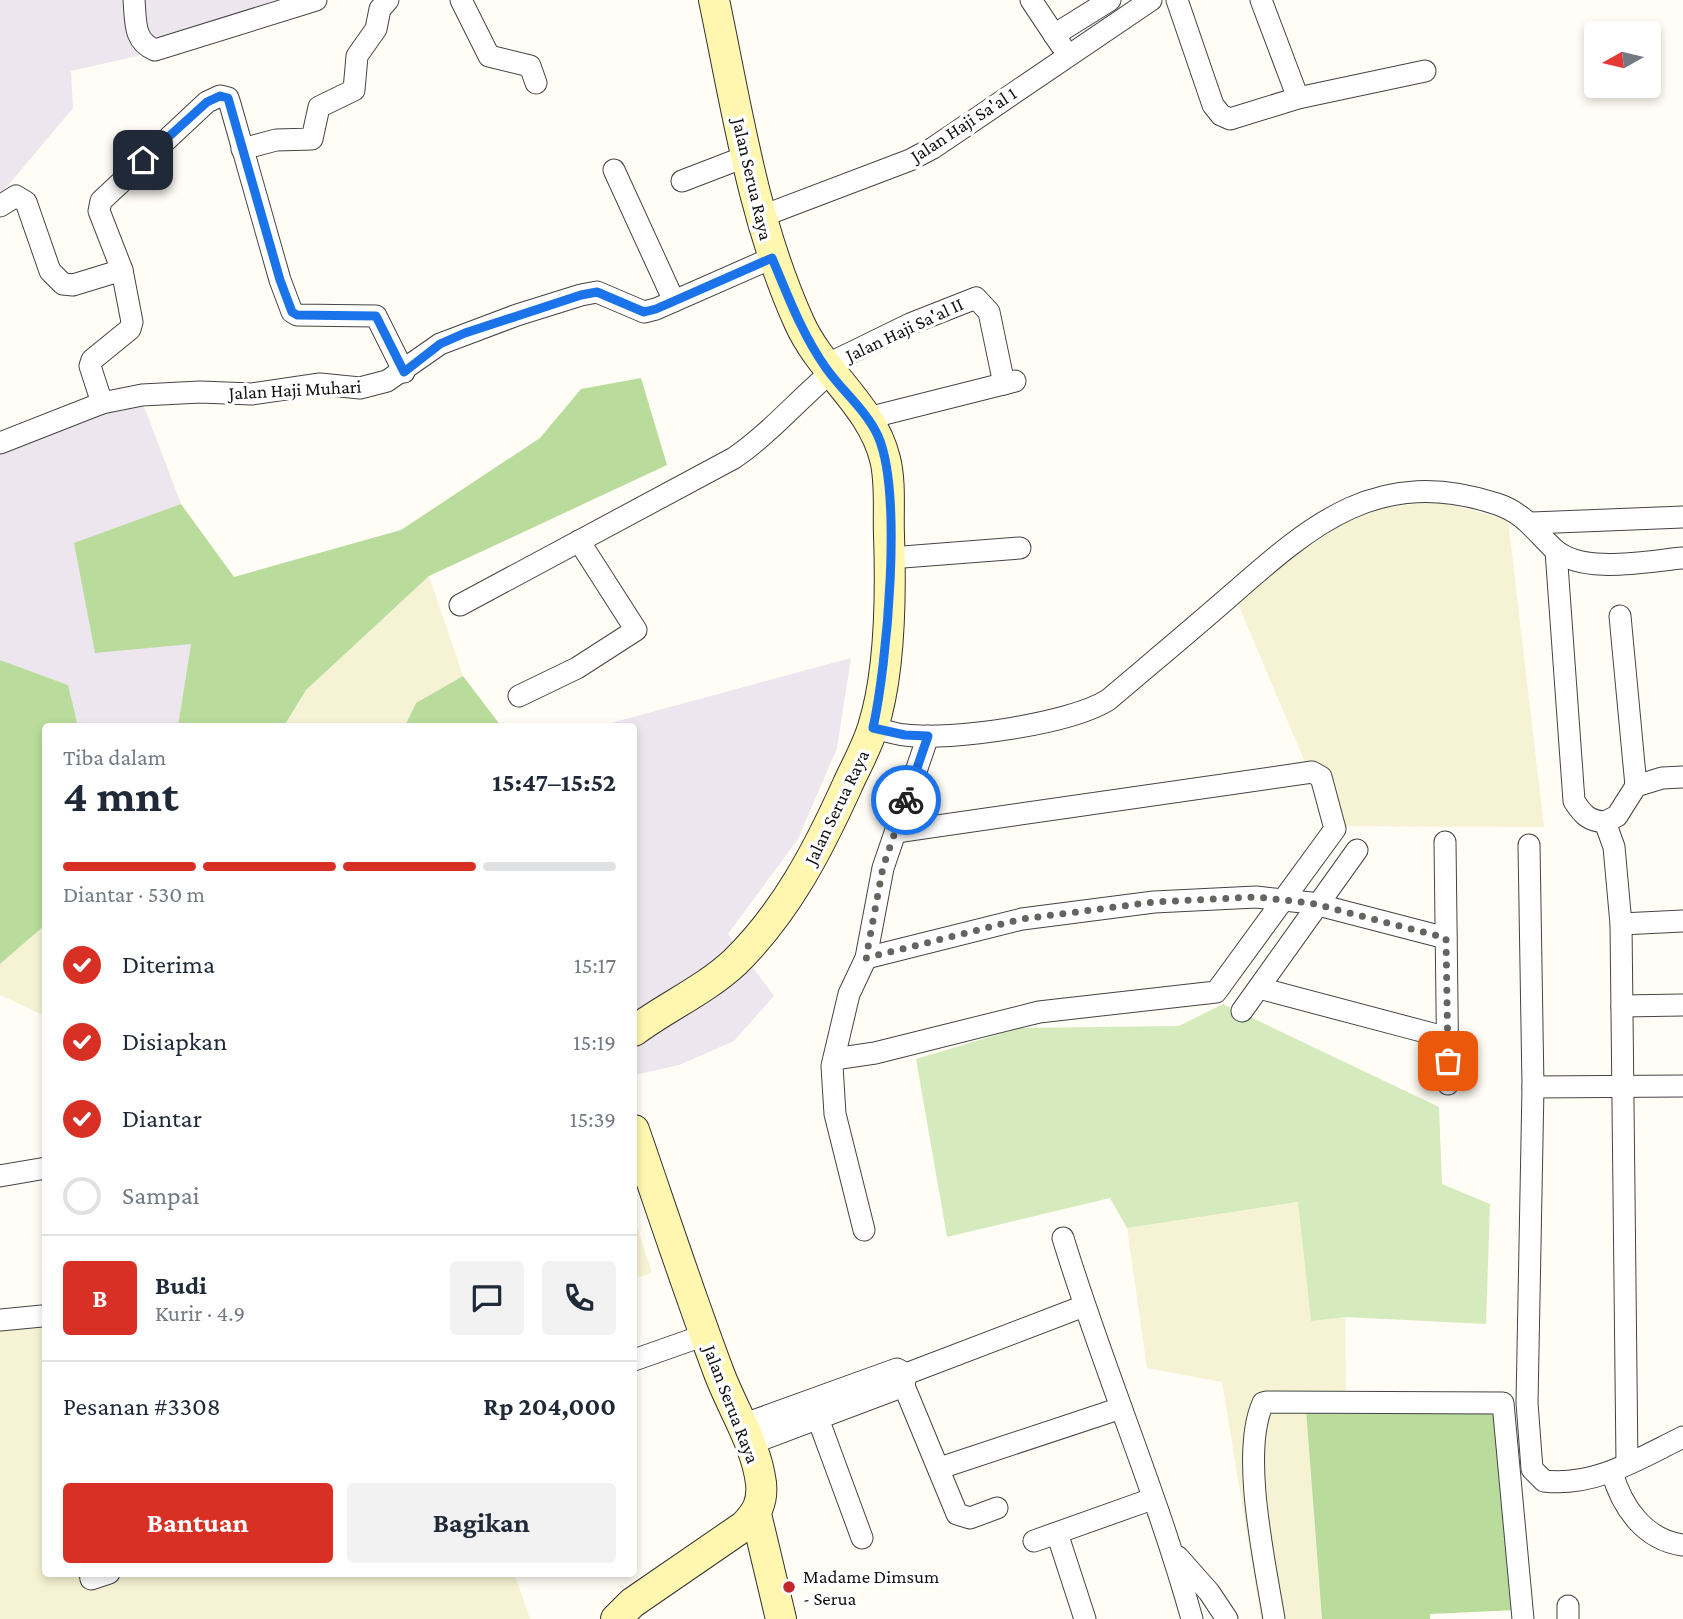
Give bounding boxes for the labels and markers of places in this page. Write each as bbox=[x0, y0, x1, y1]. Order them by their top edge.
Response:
pin bbox=[113, 130, 173, 190]
pin bbox=[1418, 1031, 1478, 1091]
place label: Madame Dimsum - Serua bbox=[803, 1566, 939, 1609]
marker: Madame Dimsum - Serua bbox=[781, 1579, 797, 1595]

